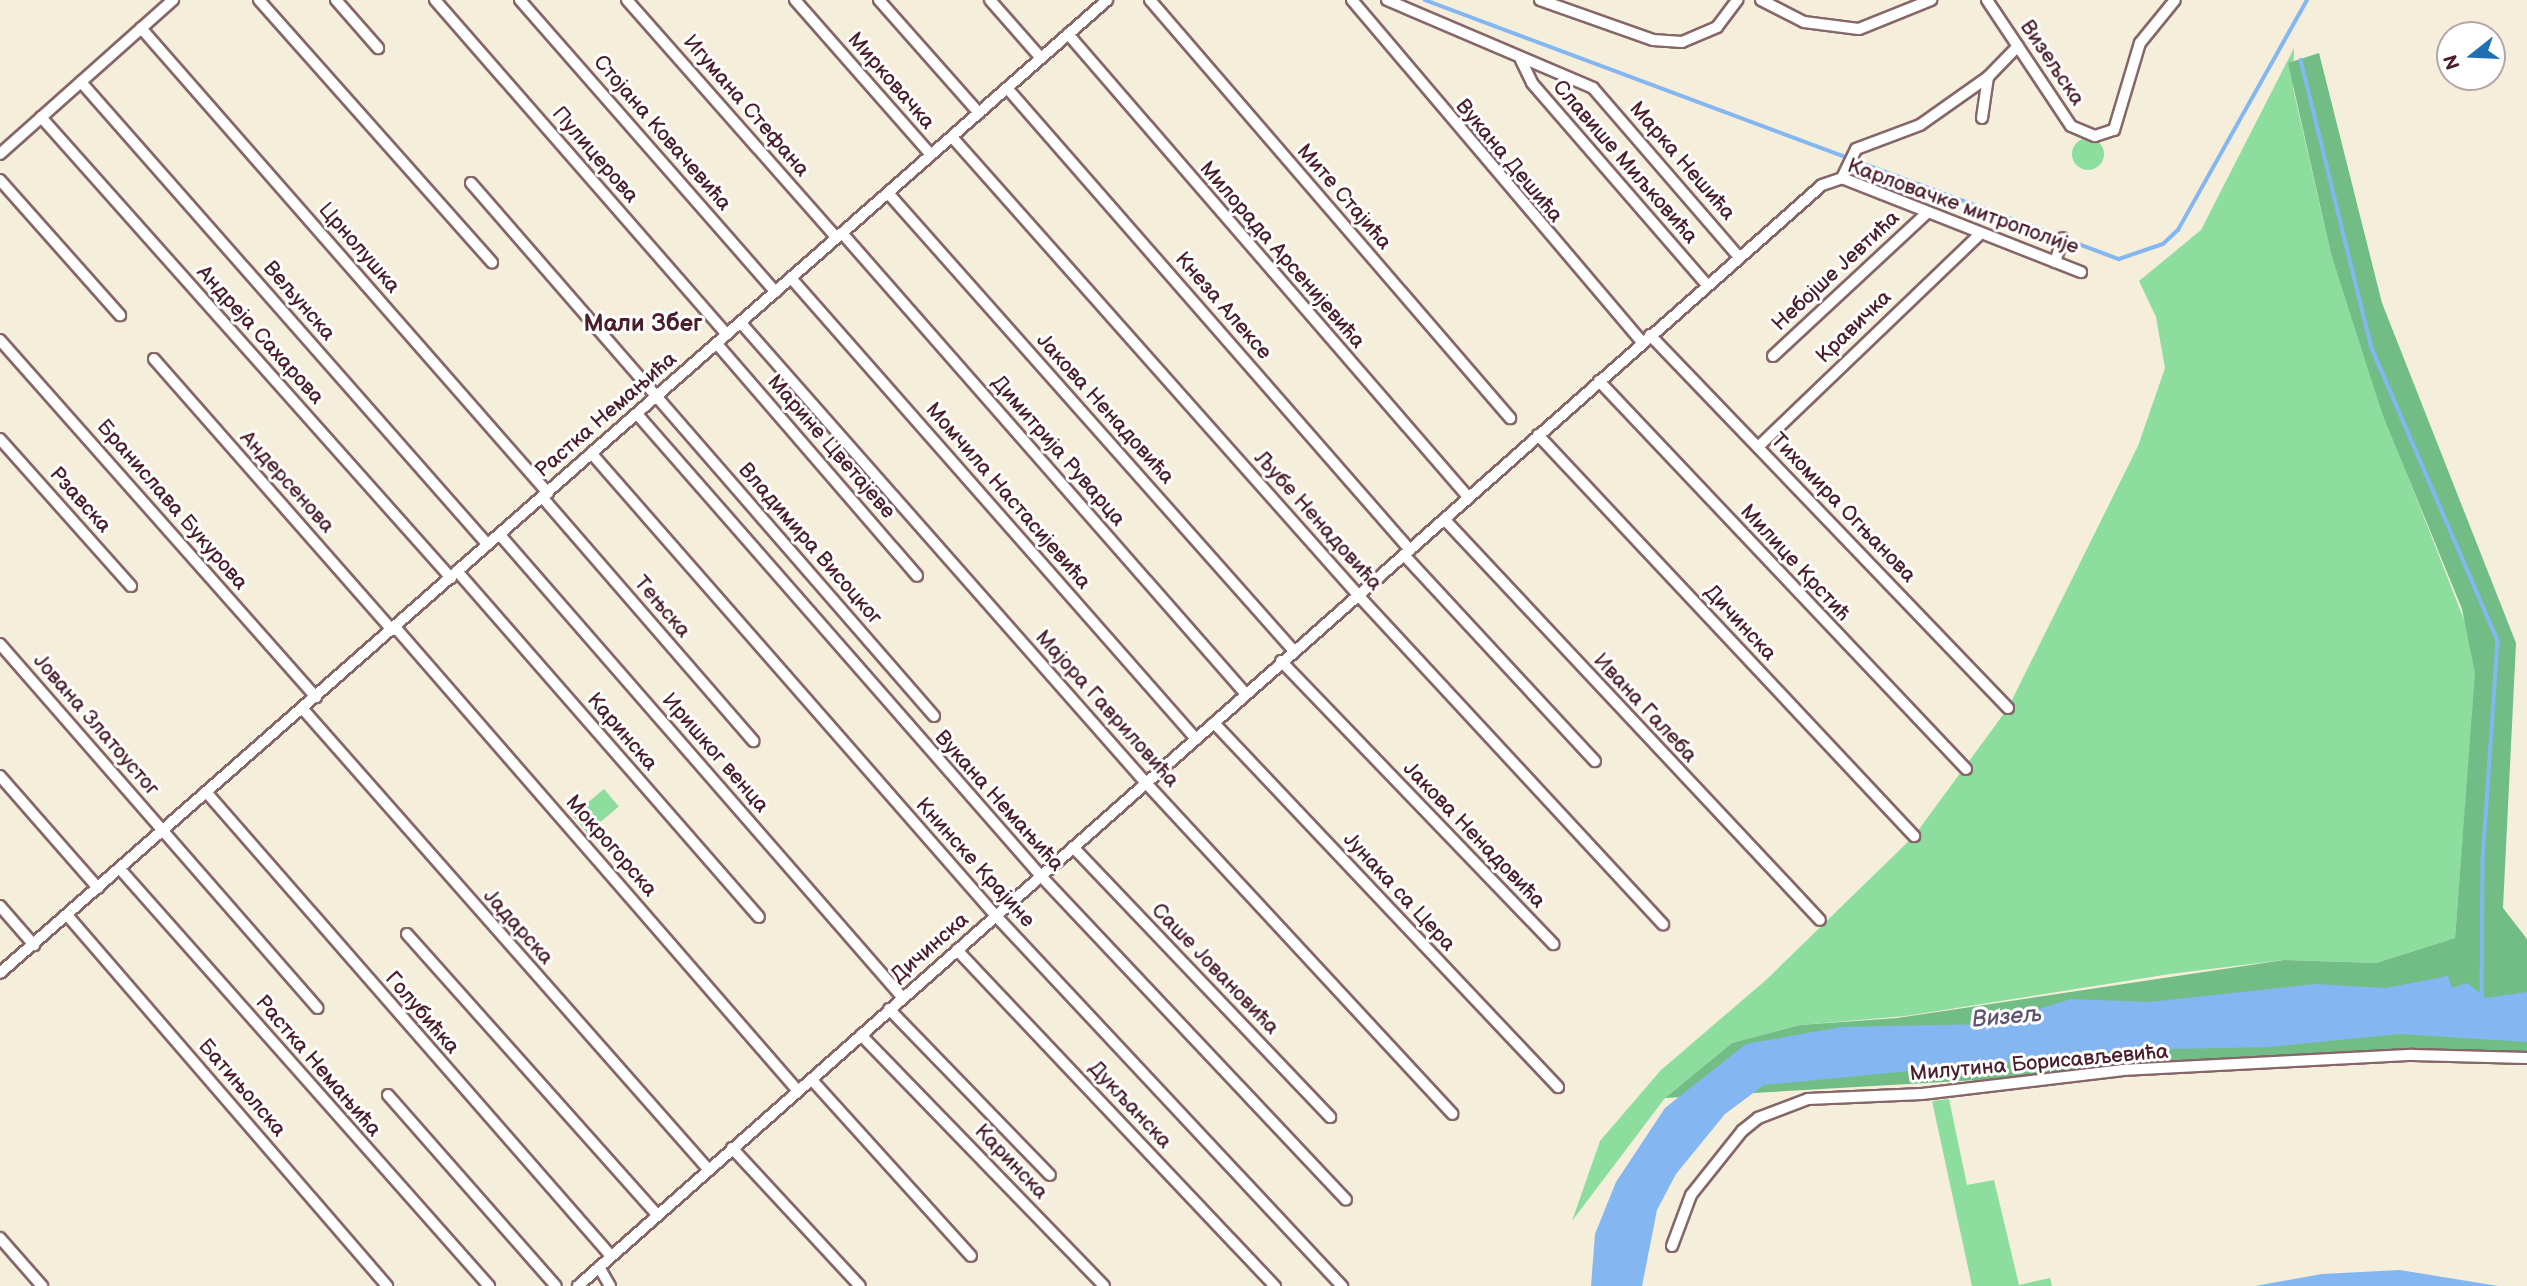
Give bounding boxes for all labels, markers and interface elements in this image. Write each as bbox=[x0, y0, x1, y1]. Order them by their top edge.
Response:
street label: Визељска bbox=[2014, 15, 2090, 111]
north arrow bbox=[2436, 21, 2506, 91]
street label: Мирковачка bbox=[842, 27, 940, 135]
street label: Игумана Стефана bbox=[678, 30, 814, 182]
street label: Стојана Ковачевића bbox=[588, 50, 736, 216]
text: N bbox=[2439, 52, 2466, 72]
street label: Славише Миљковића bbox=[1547, 75, 1703, 249]
street label: Вукана Дешића bbox=[1450, 94, 1568, 228]
street label: Марка Нешића bbox=[1624, 97, 1740, 225]
street label: Пулицерова bbox=[546, 102, 644, 208]
street label: Мите Стајића bbox=[1291, 139, 1397, 255]
street label: Карловачке митрополије bbox=[1844, 153, 2082, 261]
street label: Милорада Арсенијевића bbox=[1194, 156, 1370, 354]
street label: Црнолушка bbox=[313, 198, 405, 298]
street label: Небојше Јевтића bbox=[1767, 205, 1905, 337]
street label: Кнеза Алексе bbox=[1169, 247, 1277, 365]
street label: Вељунска bbox=[258, 256, 340, 346]
street label: Андреја Сахарова bbox=[191, 260, 329, 410]
street label: Кравичка bbox=[1811, 285, 1897, 369]
district label: Мали Збег bbox=[583, 310, 703, 338]
street label: Јакова Ненадовића bbox=[1031, 328, 1179, 490]
street label: Растка Немањића bbox=[530, 347, 682, 483]
street label: Марине Цветајеве bbox=[762, 370, 900, 524]
street label: Димитрија Руварца bbox=[986, 371, 1130, 531]
street label: Момчила Настасијевића bbox=[920, 397, 1096, 595]
street label: Бранислава Букурова bbox=[91, 415, 253, 595]
street label: Андерсенова bbox=[234, 426, 340, 538]
street label: Тихомира Огњанова bbox=[1765, 428, 1921, 588]
street label: Љубе Ненадовића bbox=[1249, 446, 1387, 596]
street label: Владимира Висоцког bbox=[733, 458, 887, 630]
street label: Рзавска bbox=[44, 462, 116, 538]
street label: Милице Крстић bbox=[1735, 499, 1855, 627]
street label: Тењска bbox=[628, 571, 696, 643]
street label: Дичинска bbox=[1699, 580, 1781, 666]
street label: Мајора Гавриловића bbox=[1030, 625, 1184, 793]
street label: Ивана Галеба bbox=[1588, 648, 1702, 768]
street label: Јована Златоустог bbox=[28, 649, 164, 801]
street label: Каринска bbox=[581, 688, 663, 776]
street label: Иришког венца bbox=[656, 688, 774, 818]
street label: Вукана Немањића bbox=[929, 725, 1069, 877]
street label: Јакова Ненадовића bbox=[1398, 756, 1550, 914]
street label: Мокрогорска bbox=[560, 790, 662, 902]
street label: Книнске Крајине bbox=[910, 793, 1040, 933]
street label: Јунака са Цера bbox=[1338, 827, 1460, 957]
street label: Јадарска bbox=[478, 884, 558, 970]
street label: Саше Јовановића bbox=[1146, 898, 1284, 1040]
street label: Дичинска bbox=[886, 907, 974, 989]
street label: Голубићка bbox=[379, 967, 465, 1059]
street label: Растка Немањића bbox=[250, 990, 386, 1142]
water label: Визељ bbox=[1971, 1000, 2043, 1034]
street label: Батињолска bbox=[193, 1034, 291, 1142]
street label: Милутина Борисављевића bbox=[1909, 1039, 2169, 1087]
street label: Дукљанска bbox=[1083, 1056, 1177, 1154]
street label: Каринска bbox=[969, 1119, 1053, 1205]

